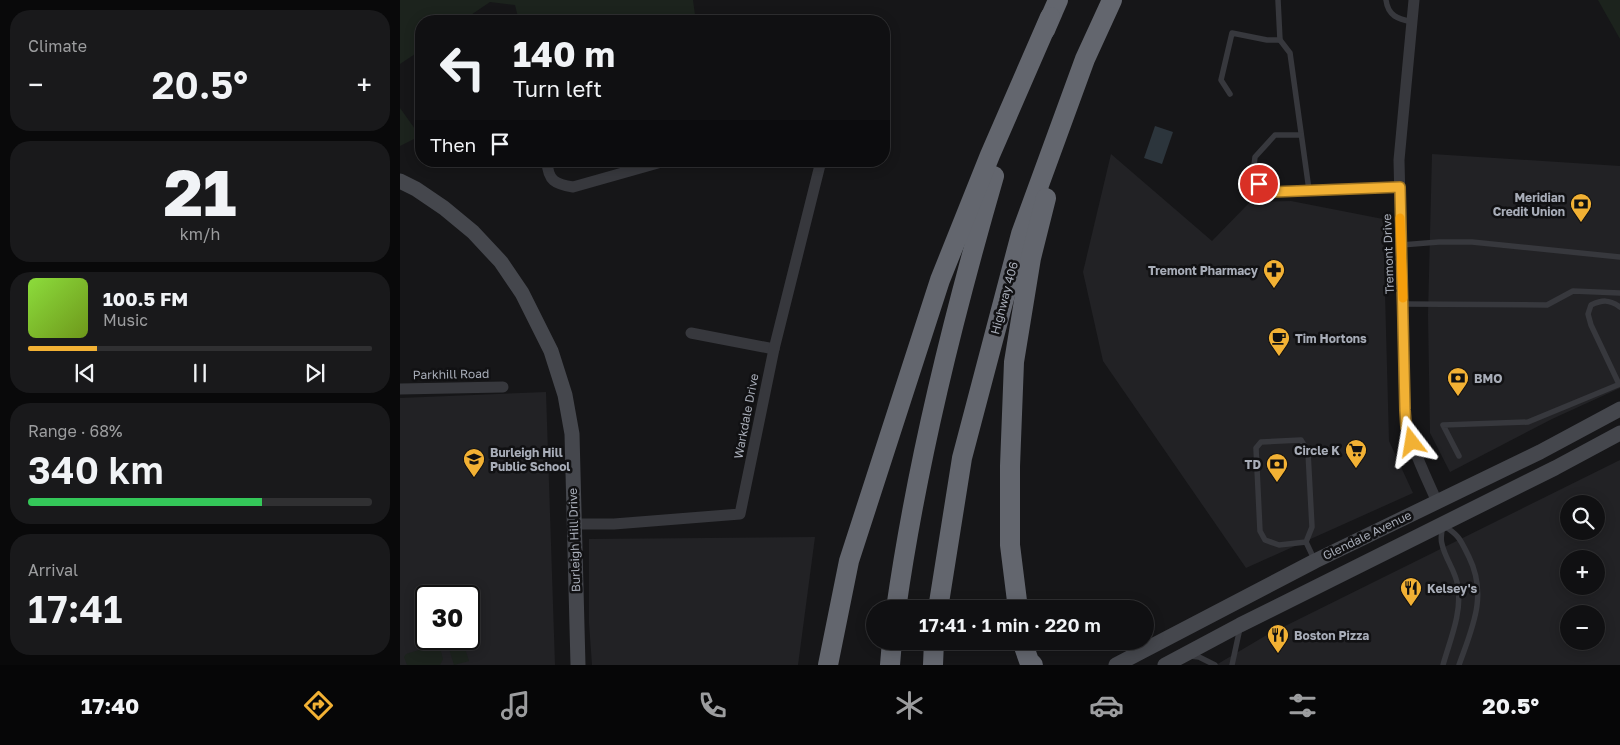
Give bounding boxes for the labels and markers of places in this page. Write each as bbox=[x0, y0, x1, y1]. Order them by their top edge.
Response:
pin bbox=[1238, 163, 1280, 205]
place label: Meridian Credit Union bbox=[1493, 190, 1565, 219]
bank icon: Meridian Credit Union bbox=[1569, 192, 1593, 223]
pharmacy icon: Tremont Pharmacy bbox=[1262, 258, 1286, 289]
place label: Tremont Pharmacy bbox=[1148, 263, 1259, 278]
cafe icon: Tim Hortons bbox=[1267, 326, 1291, 357]
place label: Tim Hortons bbox=[1295, 331, 1367, 346]
bank icon: BMO bbox=[1446, 366, 1470, 397]
place label: BMO bbox=[1474, 371, 1502, 386]
supermarket icon: Circle K bbox=[1344, 438, 1368, 469]
place label: Circle K bbox=[1294, 443, 1340, 458]
place label: Burleigh Hill Public School bbox=[490, 445, 570, 474]
school or university icon: Burleigh Hill Public School bbox=[462, 447, 486, 478]
bank icon: TD bbox=[1265, 452, 1289, 483]
place label: TD bbox=[1245, 457, 1261, 472]
restaurant icon: Kelsey's bbox=[1399, 576, 1423, 607]
place label: Kelsey's bbox=[1427, 581, 1478, 596]
restaurant icon: Boston Pizza bbox=[1266, 623, 1290, 654]
place label: Boston Pizza bbox=[1294, 628, 1369, 643]

